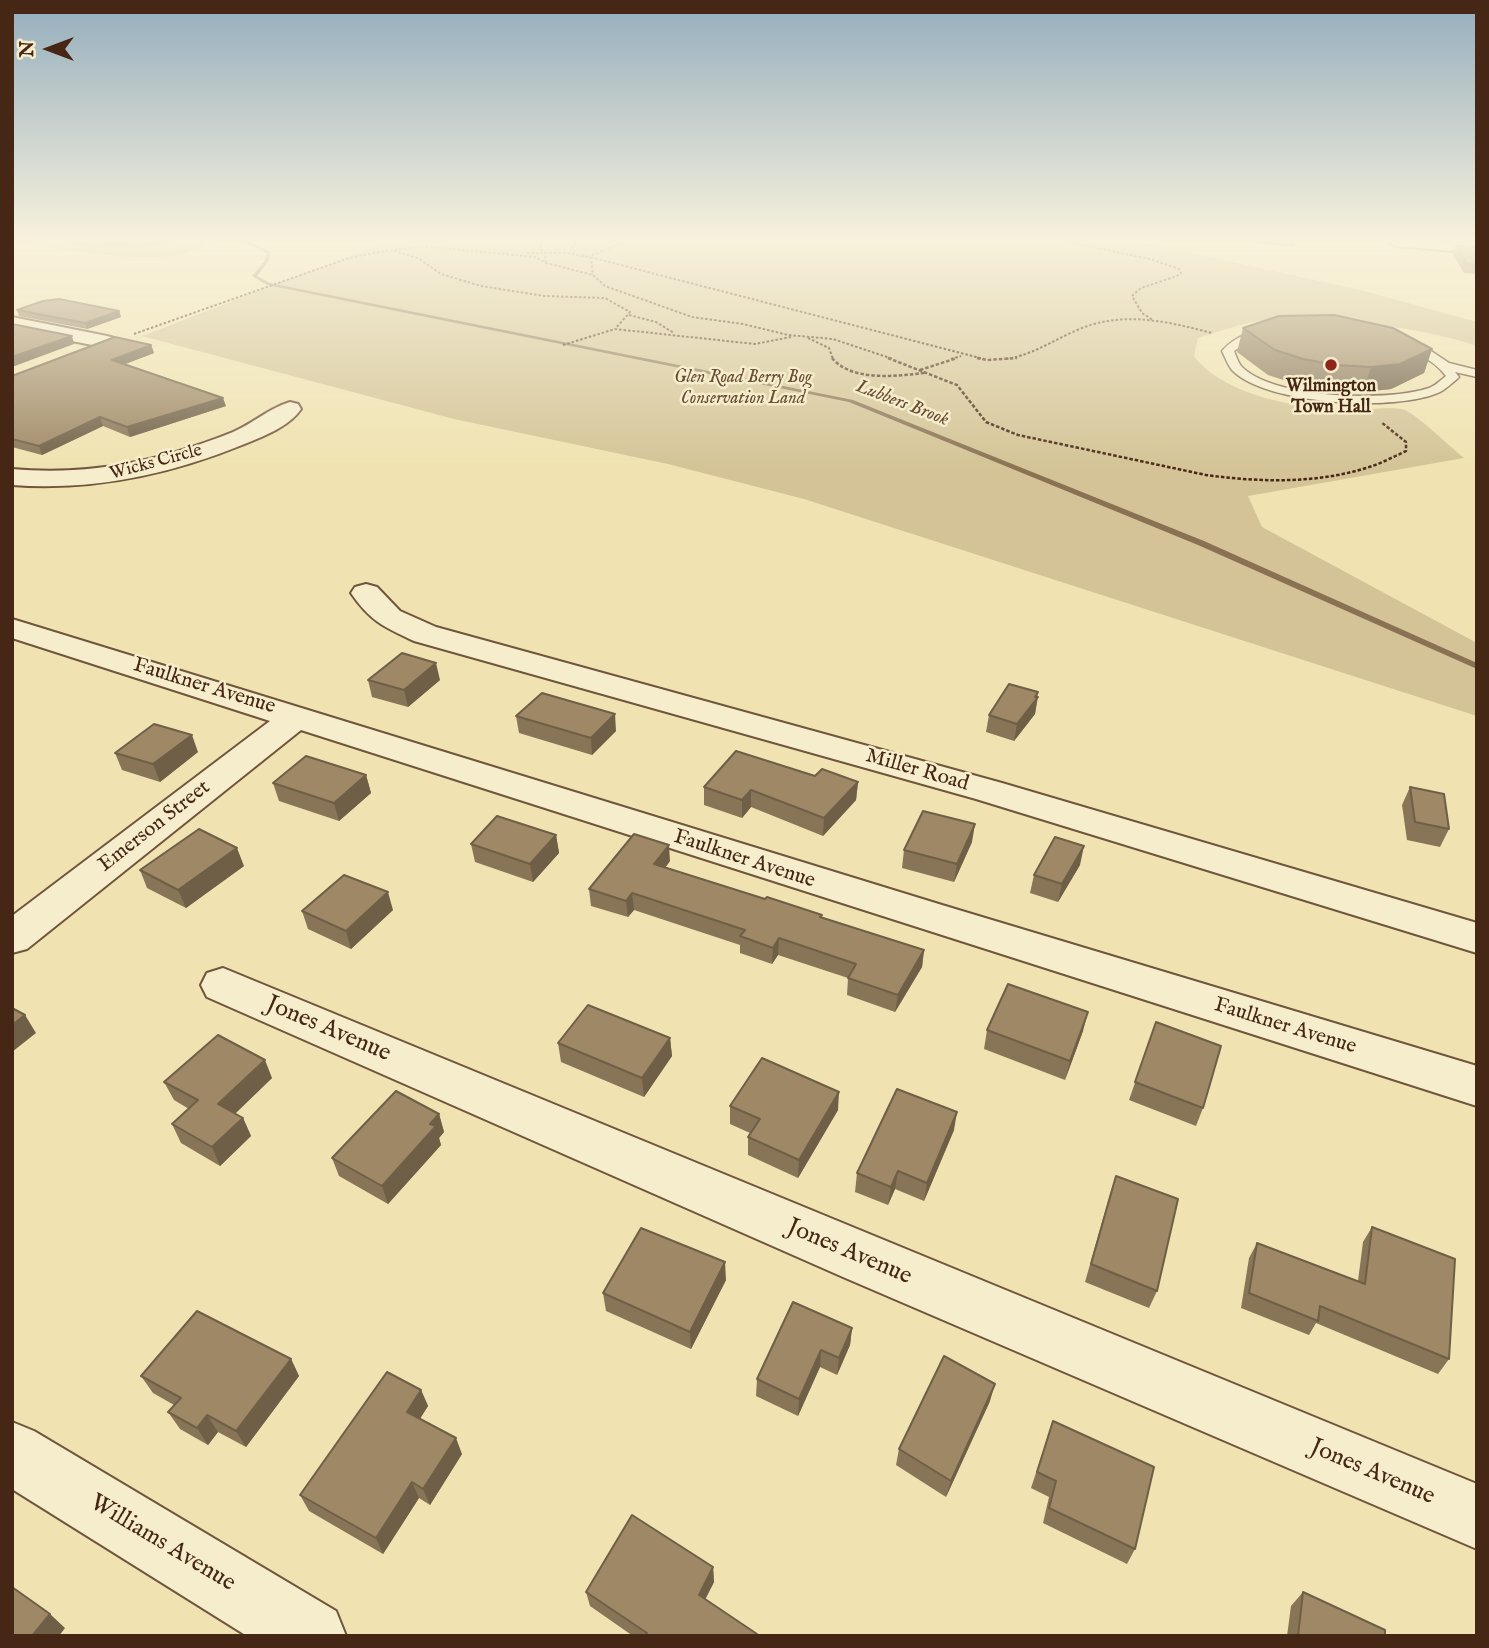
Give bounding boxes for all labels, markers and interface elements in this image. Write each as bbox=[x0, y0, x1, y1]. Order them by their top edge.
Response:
north arrow bbox=[14, 14, 84, 84]
text: N bbox=[16, 41, 40, 57]
marker: Wilmington Town Hall bbox=[1323, 357, 1339, 373]
park label: Glen Road Berry Bog Conservation Land bbox=[674, 367, 812, 410]
water label: Lubbers Brook bbox=[852, 376, 952, 432]
place label: Wilmington Town Hall bbox=[1286, 376, 1376, 418]
street label: Wicks Circle bbox=[108, 440, 204, 486]
street label: Faulkner Avenue bbox=[130, 653, 278, 721]
street label: Miller Road bbox=[862, 744, 972, 798]
street label: Emerson Street bbox=[94, 776, 216, 878]
street label: Faulkner Avenue bbox=[670, 825, 818, 895]
street label: Jones Avenue bbox=[261, 991, 395, 1069]
street label: Faulkner Avenue bbox=[1211, 993, 1359, 1061]
street label: Jones Avenue bbox=[782, 1214, 916, 1292]
street label: Jones Avenue bbox=[1305, 1434, 1439, 1512]
street label: Williams Avenue bbox=[84, 1489, 240, 1599]

